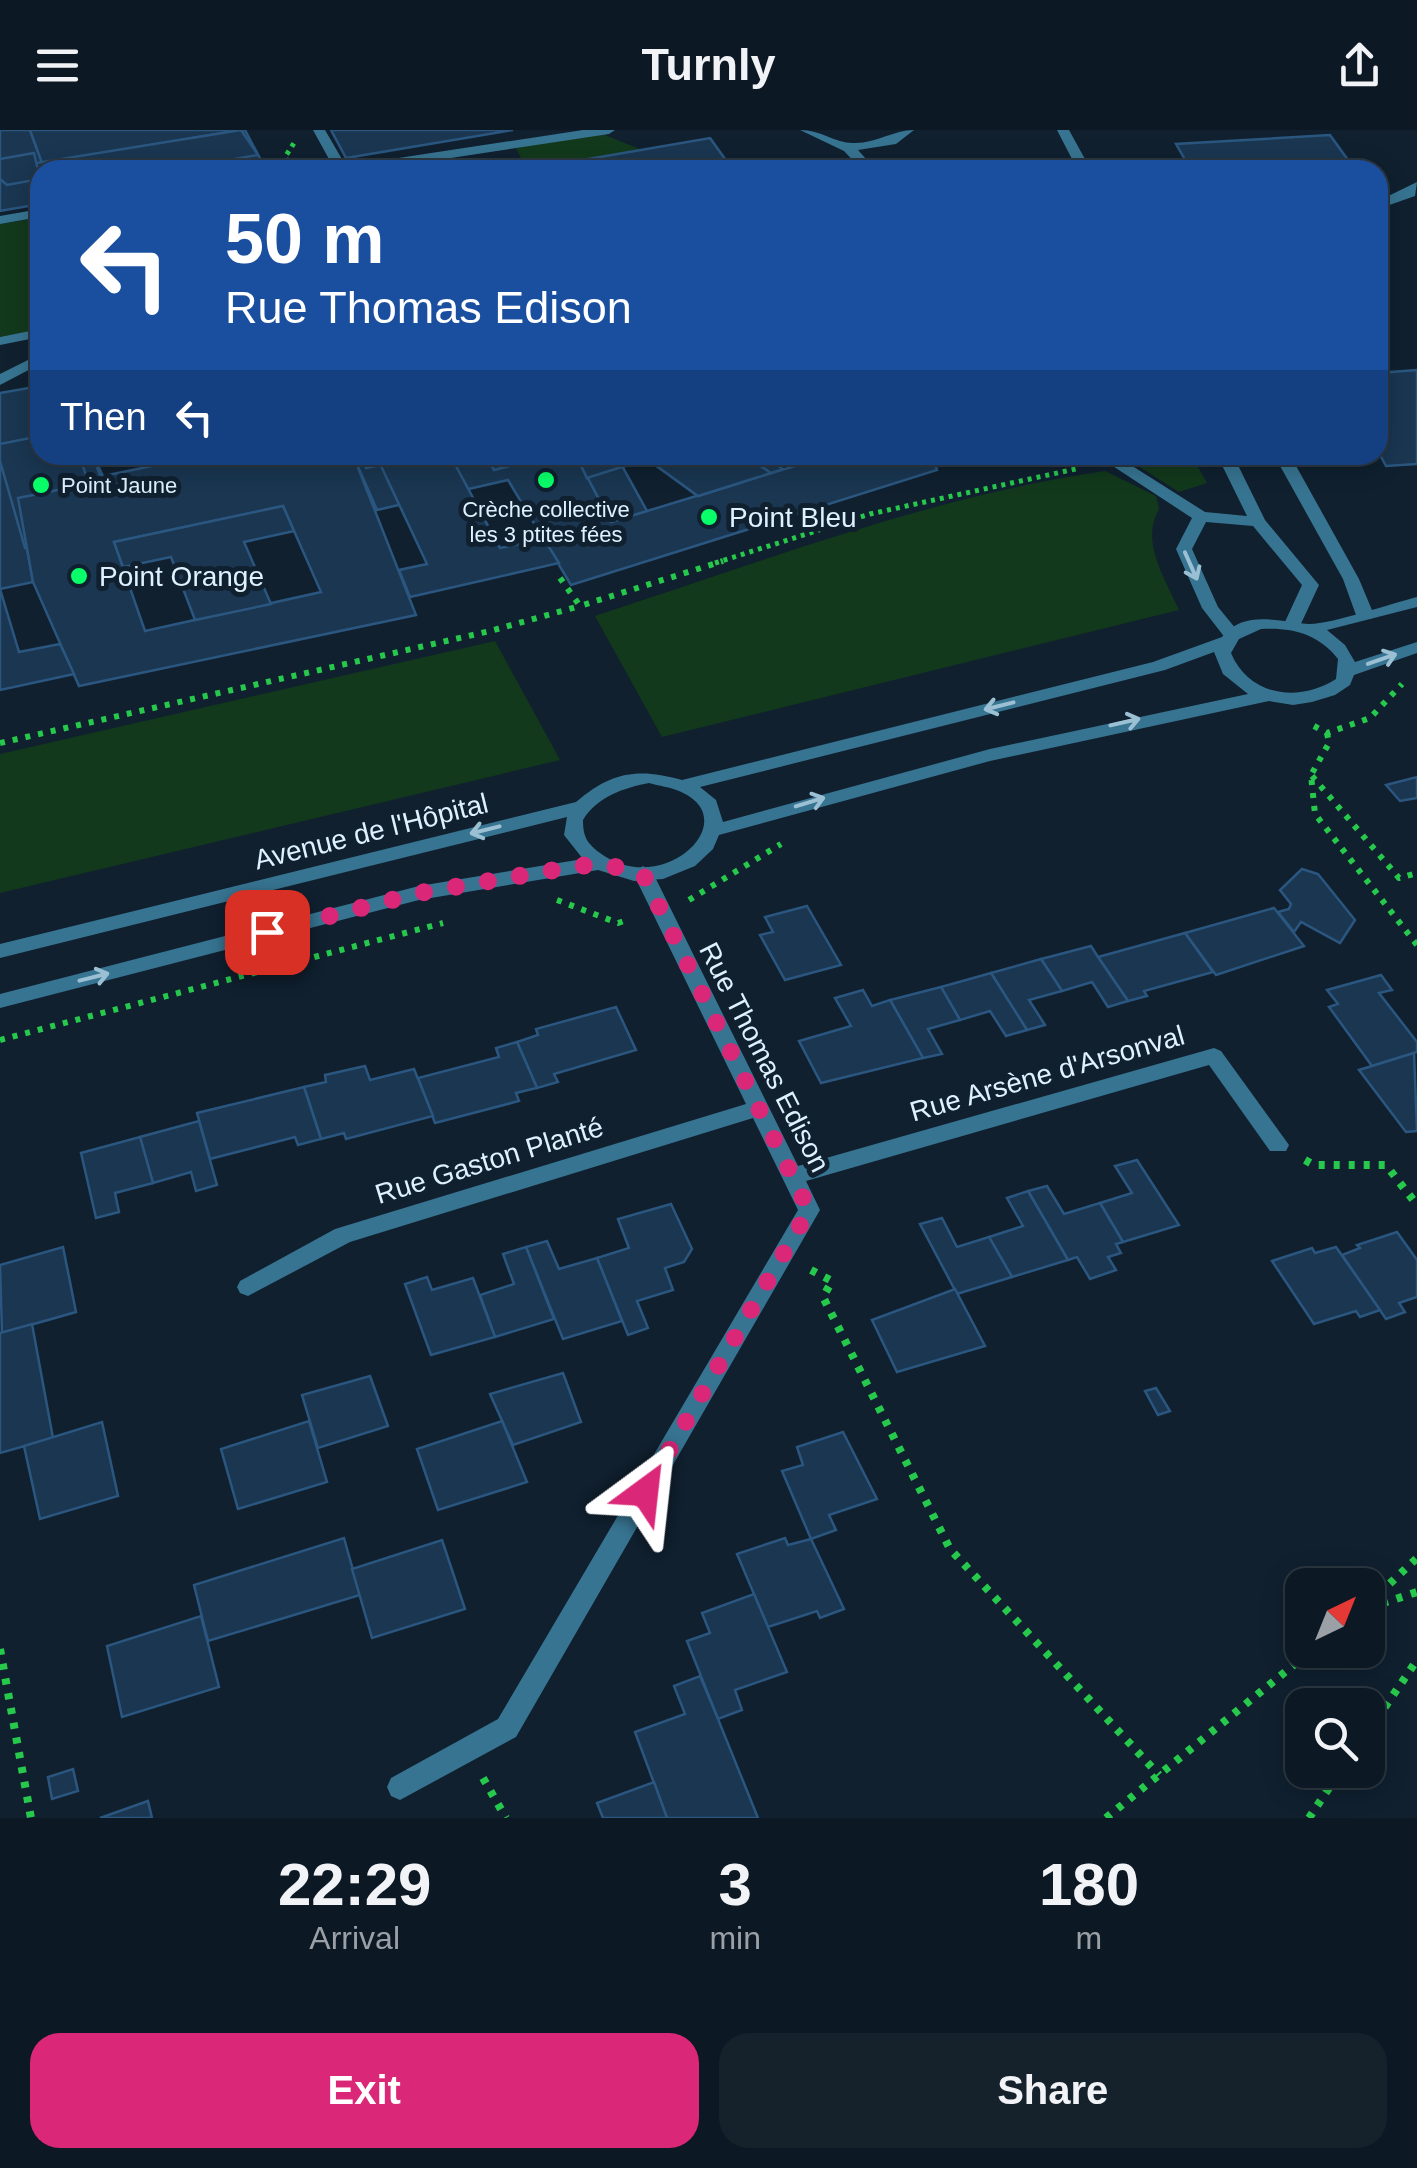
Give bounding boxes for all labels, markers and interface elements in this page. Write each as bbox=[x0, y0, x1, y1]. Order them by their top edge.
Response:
icon: menu bbox=[30, 38, 85, 93]
icon: share bbox=[1332, 38, 1387, 93]
text: Turnly bbox=[641, 39, 776, 90]
icon: left bbox=[60, 200, 190, 330]
text: 50 m bbox=[225, 200, 385, 278]
text: Rue Thomas Edison bbox=[225, 282, 632, 333]
icon: left bbox=[167, 390, 222, 445]
text: Then bbox=[60, 396, 147, 438]
marker: Crèche collective les 3 ptites fées bbox=[535, 469, 557, 491]
place label: Point Jaune bbox=[61, 473, 177, 498]
marker: Point Jaune bbox=[30, 474, 52, 496]
place label: Crèche collective les 3 ptites fées bbox=[462, 497, 630, 547]
place label: Point Bleu bbox=[729, 502, 857, 533]
marker: Point Bleu bbox=[698, 506, 720, 528]
one-way arrow bbox=[1183, 550, 1201, 581]
place label: Point Orange bbox=[99, 561, 264, 592]
marker: Point Orange bbox=[68, 565, 90, 587]
one-way arrow bbox=[1366, 649, 1397, 667]
one-way arrow bbox=[984, 698, 1015, 717]
one-way arrow bbox=[1108, 712, 1140, 730]
street label: Avenue de l'Hôpital bbox=[251, 787, 491, 876]
one-way arrow bbox=[793, 792, 825, 810]
one-way arrow bbox=[470, 822, 502, 841]
pin bbox=[225, 890, 310, 975]
icon: arrive bbox=[240, 905, 295, 960]
street label: Rue Thomas Edison bbox=[693, 937, 836, 1177]
one-way arrow bbox=[78, 966, 109, 985]
street label: Rue Arsène d'Arsonval bbox=[906, 1019, 1188, 1128]
street label: Rue Gaston Planté bbox=[371, 1111, 607, 1210]
position arrow bbox=[593, 1440, 697, 1544]
north arrow bbox=[1285, 1568, 1385, 1668]
map controls bbox=[1285, 1568, 1385, 1788]
button: search bbox=[1285, 1688, 1385, 1788]
text: 22:29 bbox=[278, 1851, 431, 1918]
text: 3 bbox=[718, 1851, 752, 1918]
text: 180 bbox=[1039, 1851, 1139, 1918]
text: Arrival bbox=[309, 1920, 400, 1956]
text: min bbox=[709, 1920, 761, 1956]
text: m bbox=[1076, 1920, 1102, 1956]
button: Exit bbox=[30, 2033, 699, 2148]
button: Share bbox=[719, 2033, 1387, 2148]

